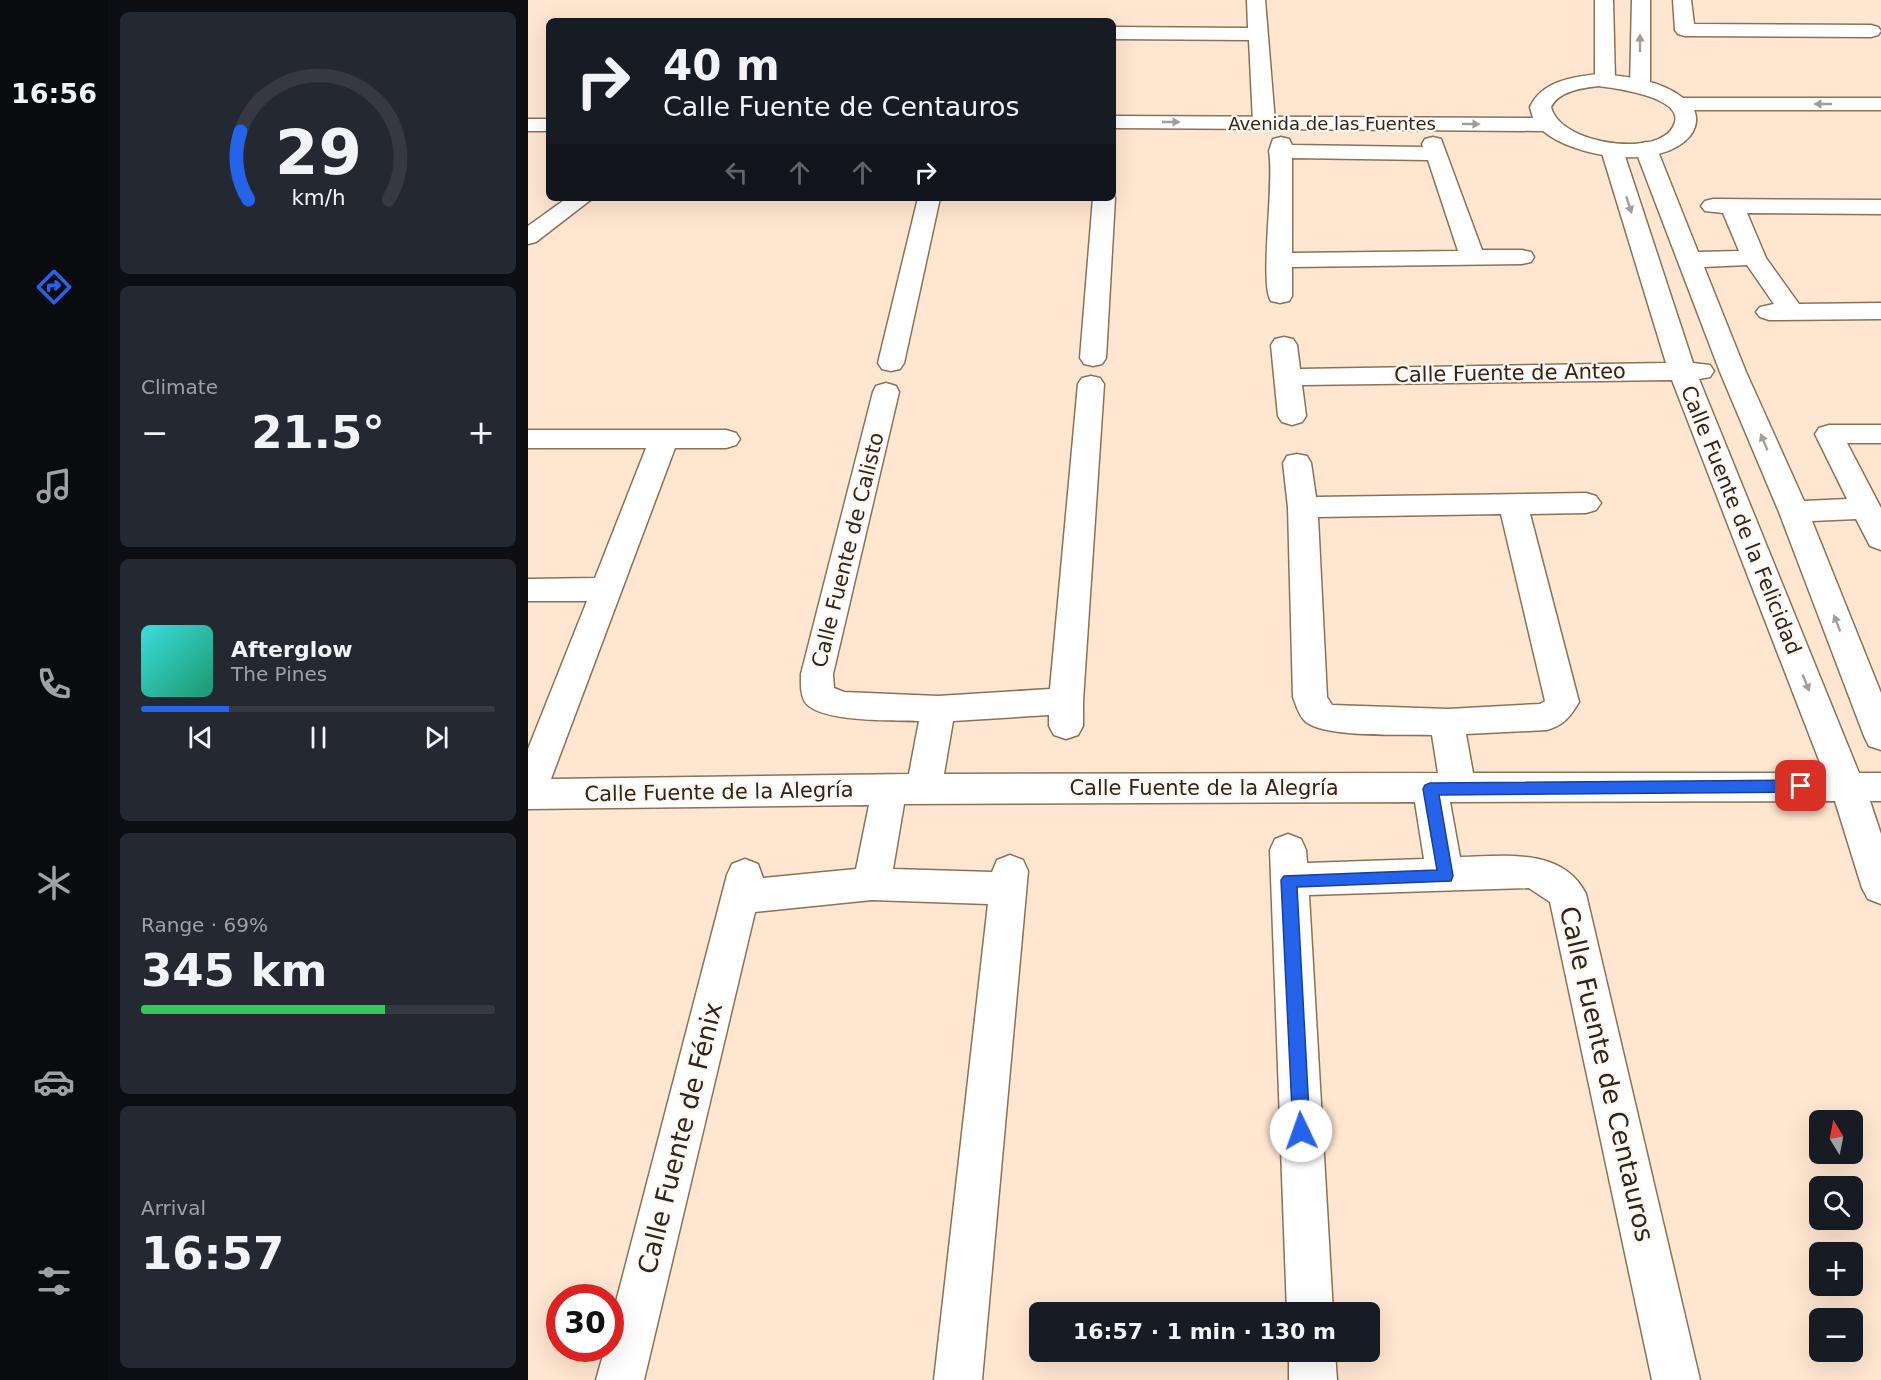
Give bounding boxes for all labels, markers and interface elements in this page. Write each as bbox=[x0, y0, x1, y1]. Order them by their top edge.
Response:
one-way arrow bbox=[1635, 33, 1645, 52]
text: 40 m bbox=[663, 41, 780, 90]
icon: right bbox=[564, 42, 642, 120]
text: 16:56 bbox=[11, 78, 97, 109]
text: Calle Fuente de Centauros bbox=[663, 91, 1020, 122]
one-way arrow bbox=[1813, 99, 1832, 109]
street label: Avenida de las Fuentes bbox=[1228, 113, 1436, 134]
text: 29 bbox=[275, 116, 361, 189]
one-way arrow bbox=[1162, 117, 1181, 127]
one-way arrow bbox=[1462, 119, 1481, 129]
icon: left bbox=[720, 156, 753, 189]
icon: ahead bbox=[783, 156, 816, 189]
icon: ahead bbox=[846, 156, 879, 189]
icon: right bbox=[909, 156, 942, 189]
text: km/h bbox=[291, 185, 345, 210]
one-way arrow bbox=[1625, 196, 1635, 214]
icon: directions bbox=[33, 266, 75, 308]
street label: Calle Fuente de Anteo bbox=[1394, 359, 1626, 387]
text: Climate bbox=[141, 375, 218, 399]
street label: Calle Fuente de la Felicidad bbox=[1676, 382, 1806, 658]
text: 21.5° bbox=[251, 406, 385, 459]
text: − bbox=[141, 413, 169, 452]
text: + bbox=[467, 413, 495, 452]
street label: Calle Fuente de Calisto bbox=[807, 430, 889, 670]
one-way arrow bbox=[1759, 433, 1769, 451]
icon: music bbox=[33, 465, 75, 507]
one-way arrow bbox=[1832, 614, 1841, 632]
text: Afterglow bbox=[231, 637, 353, 662]
text: The Pines bbox=[231, 662, 327, 686]
icon: phone bbox=[33, 663, 75, 705]
one-way arrow bbox=[1801, 675, 1811, 693]
icon: previous bbox=[184, 721, 217, 754]
icon: pause bbox=[302, 721, 335, 754]
icon: next bbox=[420, 721, 453, 754]
pin bbox=[1775, 760, 1826, 811]
icon: arrive bbox=[1784, 769, 1817, 802]
street label: Calle Fuente de la Alegría bbox=[1069, 776, 1339, 800]
street label: Calle Fuente de la Alegría bbox=[584, 778, 854, 806]
icon: climate bbox=[33, 862, 75, 904]
street label: Calle Fuente de Centauros bbox=[1554, 903, 1660, 1245]
text: Range · 69% bbox=[141, 913, 268, 937]
text: 345 km bbox=[141, 944, 327, 997]
street label: Calle Fuente de Fénix bbox=[632, 999, 728, 1277]
icon: car bbox=[33, 1061, 75, 1103]
position arrow bbox=[1269, 1099, 1333, 1163]
north arrow bbox=[1809, 1110, 1863, 1164]
map controls bbox=[1809, 1110, 1863, 1362]
button: search bbox=[1809, 1176, 1863, 1230]
text: Arrival bbox=[141, 1196, 206, 1220]
text: 16:57 bbox=[141, 1227, 284, 1280]
button: + bbox=[1809, 1242, 1863, 1296]
icon: filters bbox=[33, 1260, 75, 1302]
speed limit sign: 30 bbox=[546, 1284, 624, 1362]
button: − bbox=[1809, 1308, 1863, 1362]
text: 16:57 · 1 min · 130 m bbox=[1073, 1319, 1336, 1344]

